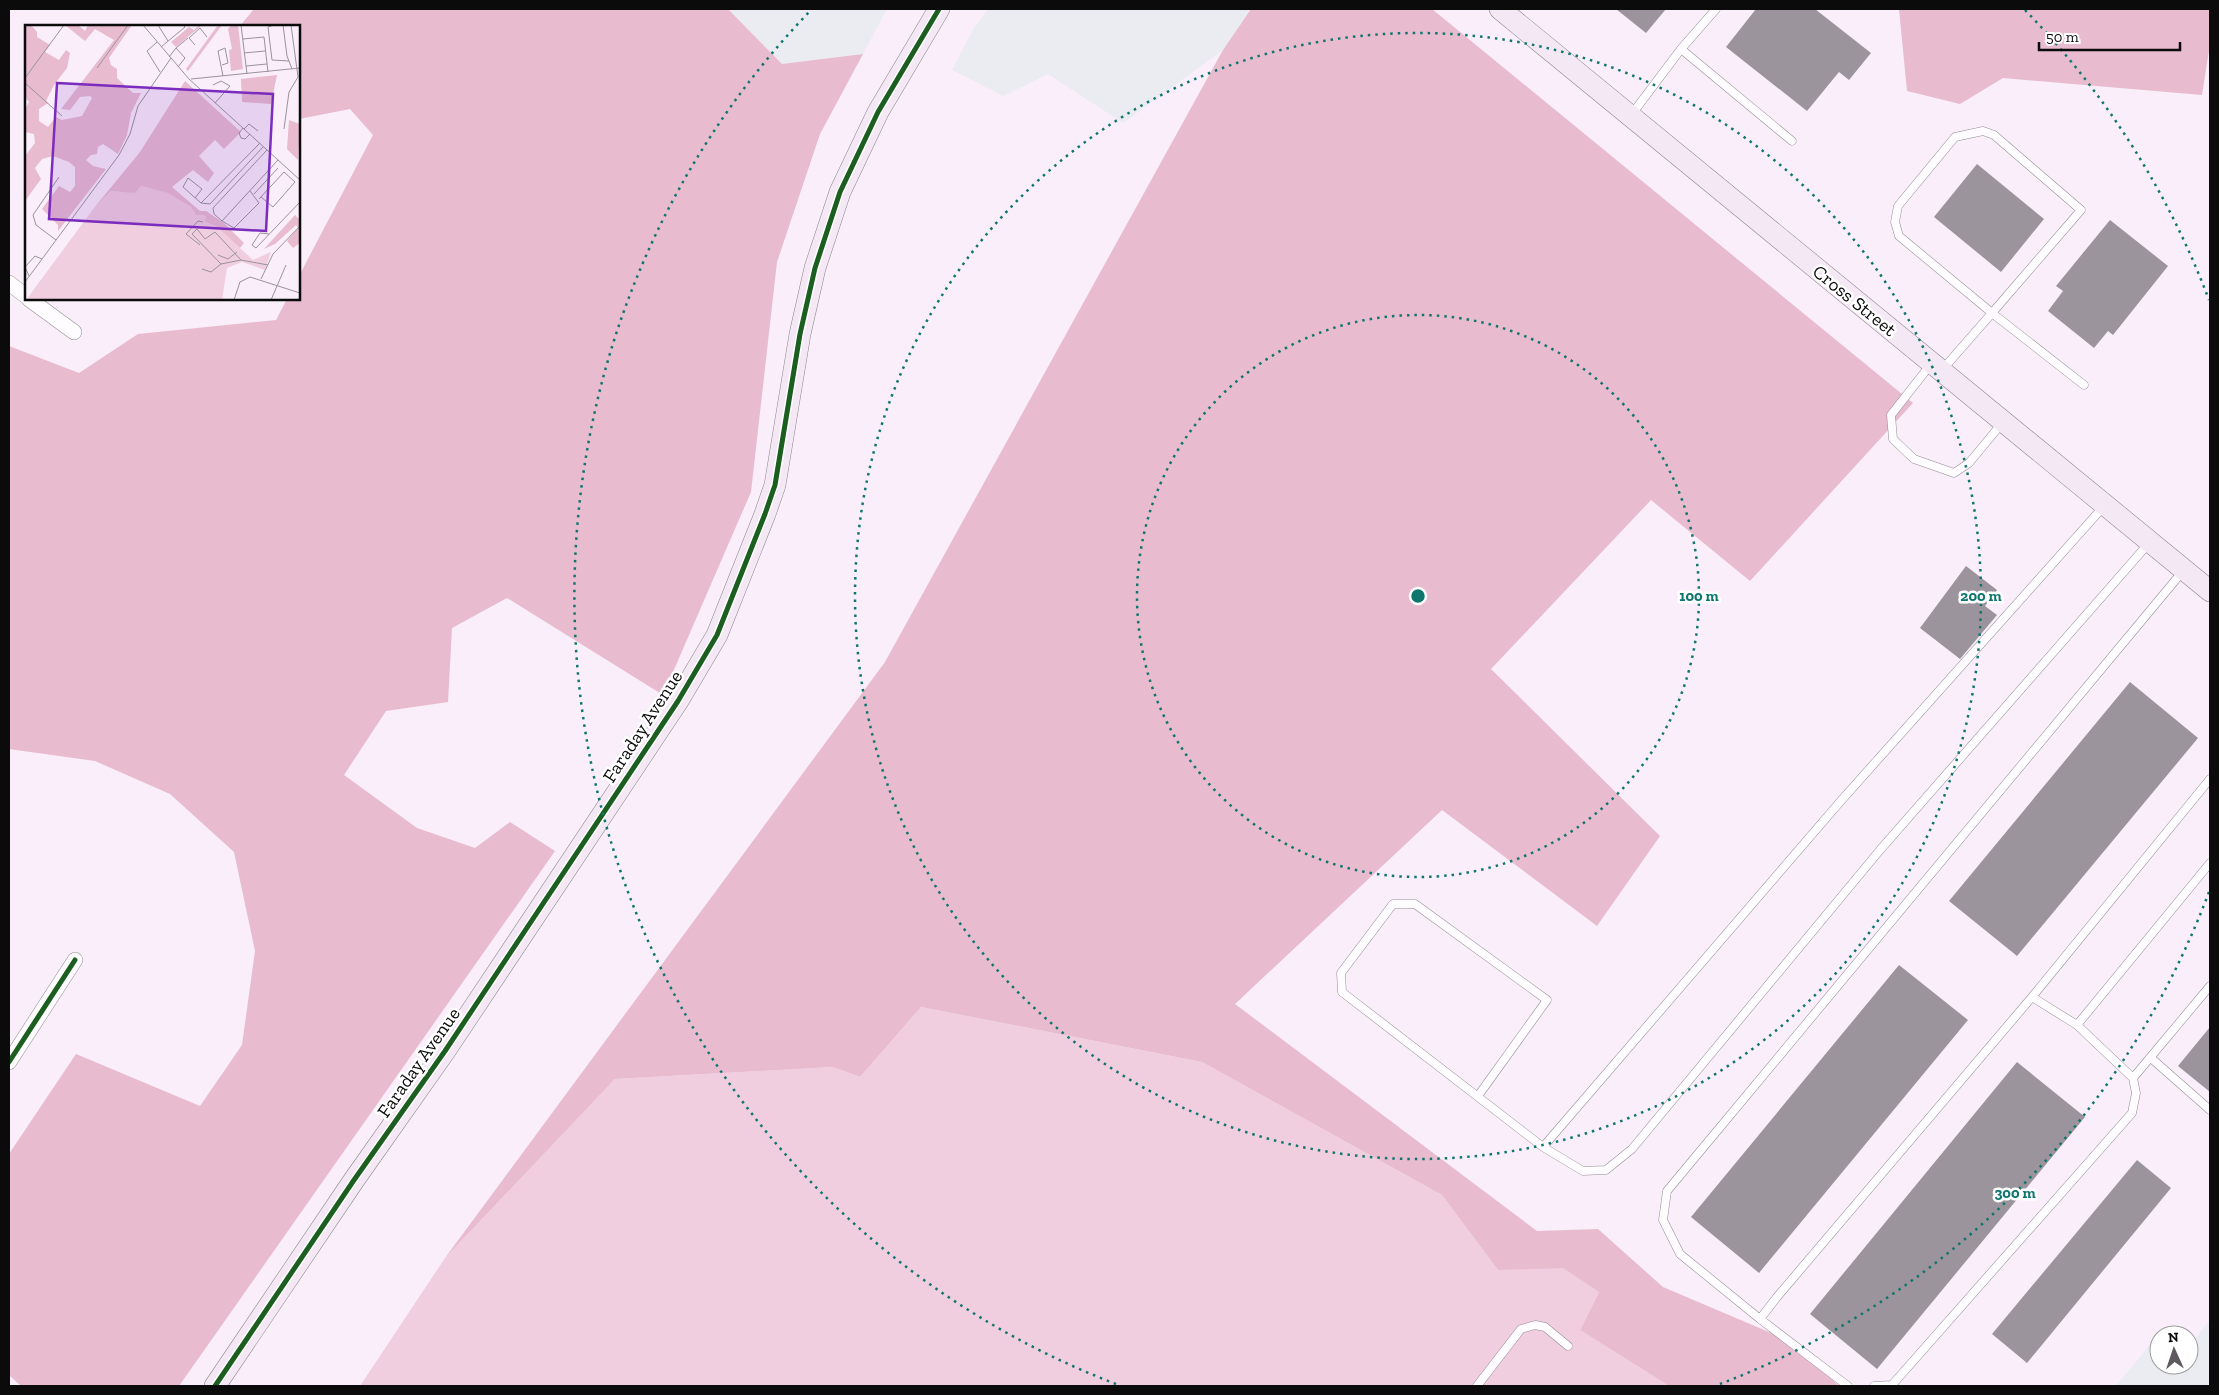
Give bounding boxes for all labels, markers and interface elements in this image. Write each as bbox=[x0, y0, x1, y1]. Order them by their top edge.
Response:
scale bar bbox=[2039, 20, 2180, 52]
inset map bbox=[25, 25, 300, 300]
text: 50 m bbox=[2046, 28, 2079, 46]
street label: Cross Street bbox=[1808, 260, 1901, 341]
centre of rings bbox=[1409, 587, 1427, 605]
text: 100 m bbox=[1679, 587, 1719, 605]
text: 200 m bbox=[1960, 587, 2002, 605]
street label: Faraday Avenue bbox=[598, 666, 687, 787]
street label: Faraday Avenue bbox=[372, 1003, 465, 1122]
text: 300 m bbox=[1994, 1184, 2036, 1202]
north arrow bbox=[2149, 1325, 2199, 1375]
text: N bbox=[2168, 1329, 2179, 1346]

